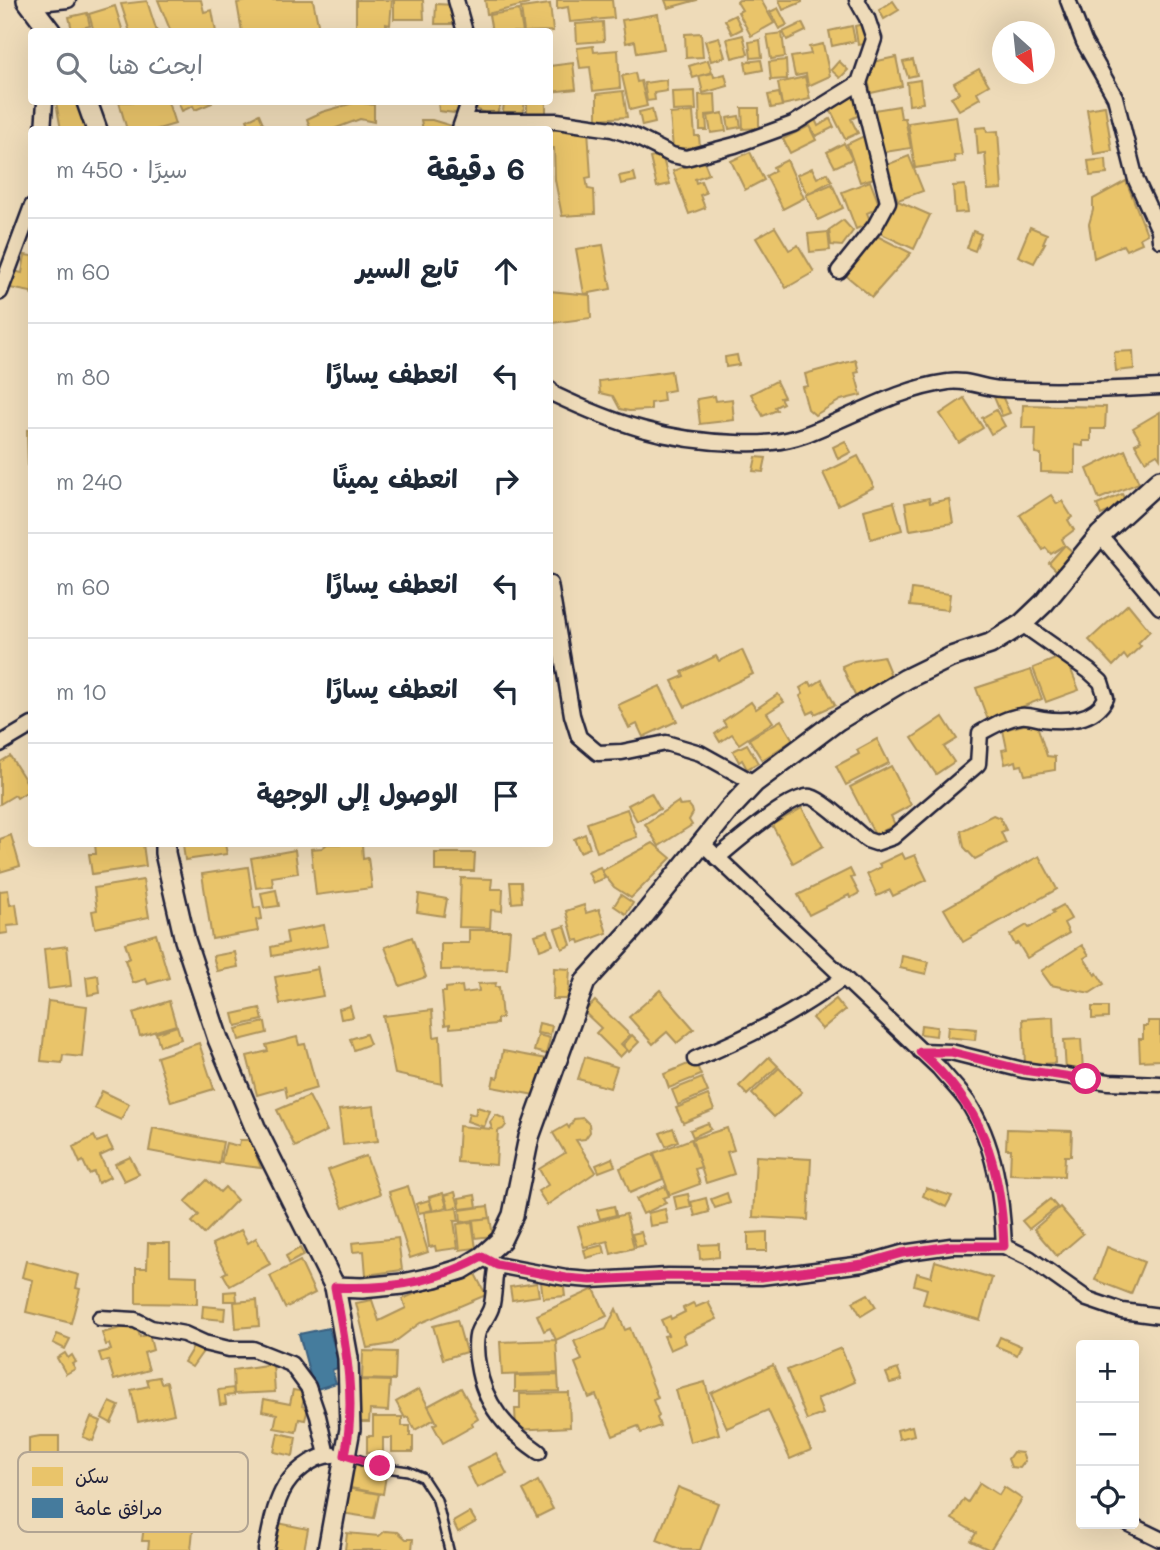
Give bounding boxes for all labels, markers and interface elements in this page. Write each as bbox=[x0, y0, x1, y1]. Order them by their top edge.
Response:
north arrow bbox=[992, 21, 1055, 84]
search box bbox=[28, 28, 553, 105]
text: ابحث هنا bbox=[108, 47, 203, 81]
icon: search bbox=[52, 48, 90, 86]
text: 6 دقيقة bbox=[427, 148, 525, 188]
text: سيرًا · 450 m bbox=[56, 154, 188, 184]
text: تابع السير bbox=[356, 251, 458, 285]
icon: ahead bbox=[487, 252, 525, 290]
text: 60 m bbox=[56, 256, 110, 286]
text: انعطف يسارًا bbox=[326, 356, 458, 390]
icon: left bbox=[487, 357, 525, 395]
text: 80 m bbox=[56, 361, 110, 391]
text: انعطف يمينًا bbox=[333, 461, 458, 495]
icon: right bbox=[487, 462, 525, 500]
text: 240 m bbox=[56, 466, 122, 496]
text: انعطف يسارًا bbox=[326, 566, 458, 600]
icon: left bbox=[487, 567, 525, 605]
text: 60 m bbox=[56, 571, 110, 601]
text: انعطف يسارًا bbox=[326, 671, 458, 705]
icon: left bbox=[487, 672, 525, 710]
text: 10 m bbox=[56, 676, 106, 706]
text: الوصول إلى الوجهة bbox=[256, 776, 458, 810]
icon: arrive bbox=[487, 777, 525, 815]
route start bbox=[1070, 1063, 1101, 1094]
map controls bbox=[1076, 1340, 1139, 1529]
button: + bbox=[1076, 1340, 1139, 1403]
button: − bbox=[1076, 1403, 1139, 1466]
route end bbox=[364, 1450, 395, 1481]
legend bbox=[18, 1452, 248, 1532]
text: سكن bbox=[75, 1463, 109, 1488]
button: locate bbox=[1076, 1466, 1139, 1529]
text: مرافق عامة bbox=[75, 1495, 163, 1520]

